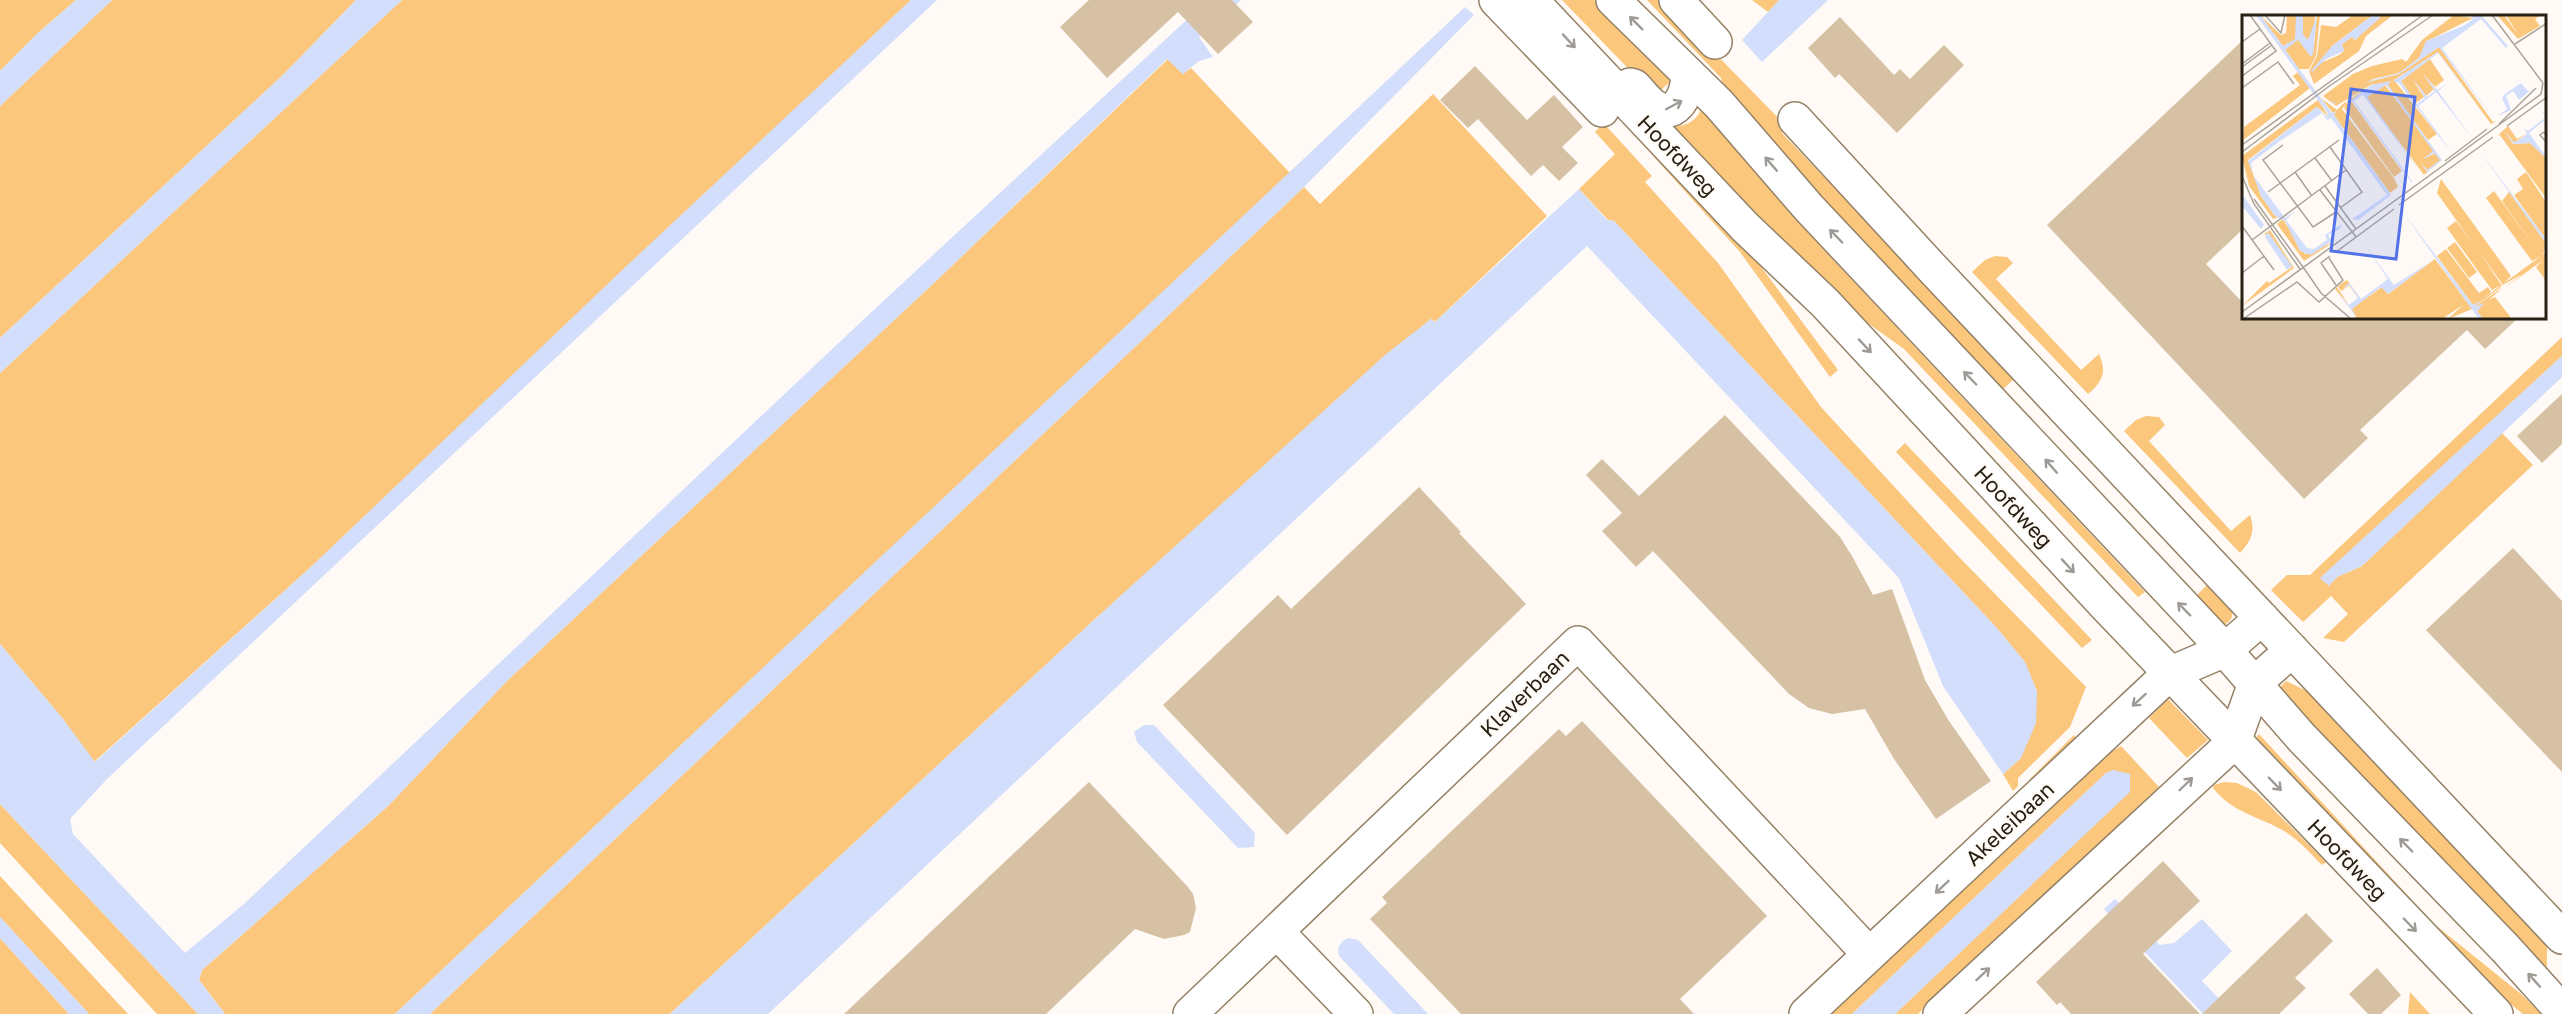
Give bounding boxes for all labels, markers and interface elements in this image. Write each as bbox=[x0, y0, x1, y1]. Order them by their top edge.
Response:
inset map bbox=[2242, 15, 2547, 320]
one-way arrow bbox=[1629, 16, 1643, 31]
one-way arrow bbox=[1562, 33, 1576, 48]
one-way arrow bbox=[1665, 99, 1682, 111]
street label: Hoofdweg bbox=[1633, 109, 1723, 201]
one-way arrow bbox=[1764, 157, 1778, 172]
one-way arrow bbox=[1829, 229, 1843, 244]
one-way arrow bbox=[1858, 338, 1872, 353]
one-way arrow bbox=[1963, 370, 1978, 385]
one-way arrow bbox=[2044, 459, 2058, 474]
street label: Hoofdweg bbox=[1969, 460, 2058, 553]
one-way arrow bbox=[2061, 558, 2075, 573]
one-way arrow bbox=[2177, 601, 2192, 616]
street label: Klaverbaan bbox=[1474, 644, 1574, 742]
one-way arrow bbox=[2132, 693, 2147, 707]
street label: Akeleibaan bbox=[1960, 776, 2059, 871]
one-way arrow bbox=[2179, 777, 2194, 791]
one-way arrow bbox=[2267, 777, 2282, 792]
street label: Hoofdweg bbox=[2303, 813, 2393, 905]
one-way arrow bbox=[2399, 838, 2413, 853]
one-way arrow bbox=[1935, 880, 1950, 894]
one-way arrow bbox=[2403, 917, 2417, 932]
one-way arrow bbox=[1975, 967, 1990, 981]
one-way arrow bbox=[2527, 972, 2541, 987]

